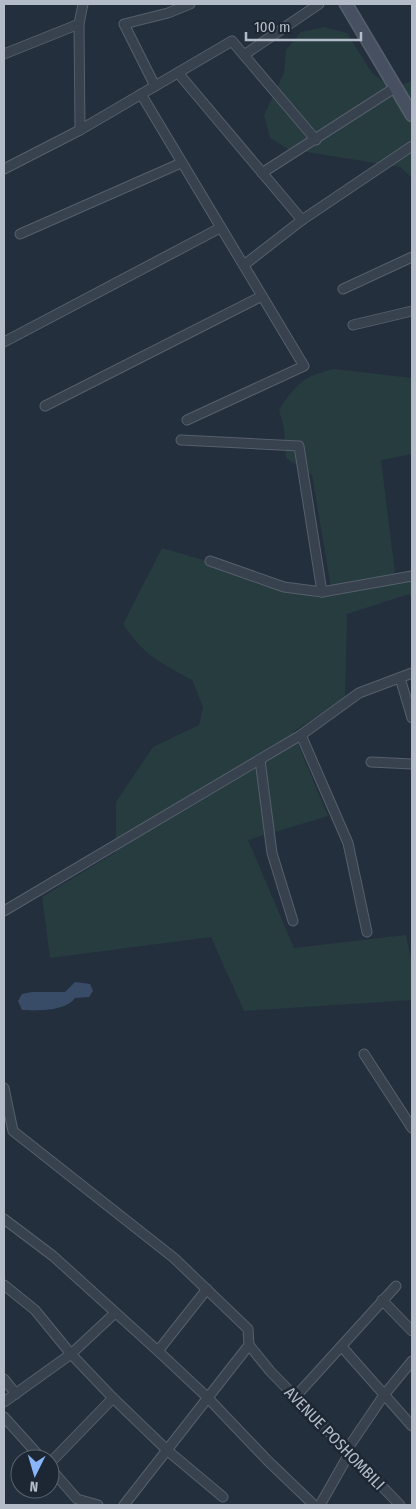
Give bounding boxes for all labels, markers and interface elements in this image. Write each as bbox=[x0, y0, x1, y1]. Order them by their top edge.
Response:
scale bar bbox=[246, 10, 361, 42]
text: 100 m bbox=[254, 18, 291, 36]
street label: AVENUE POSHOMBILI bbox=[281, 1383, 389, 1494]
north arrow bbox=[10, 1449, 60, 1499]
text: N bbox=[29, 1478, 39, 1495]

